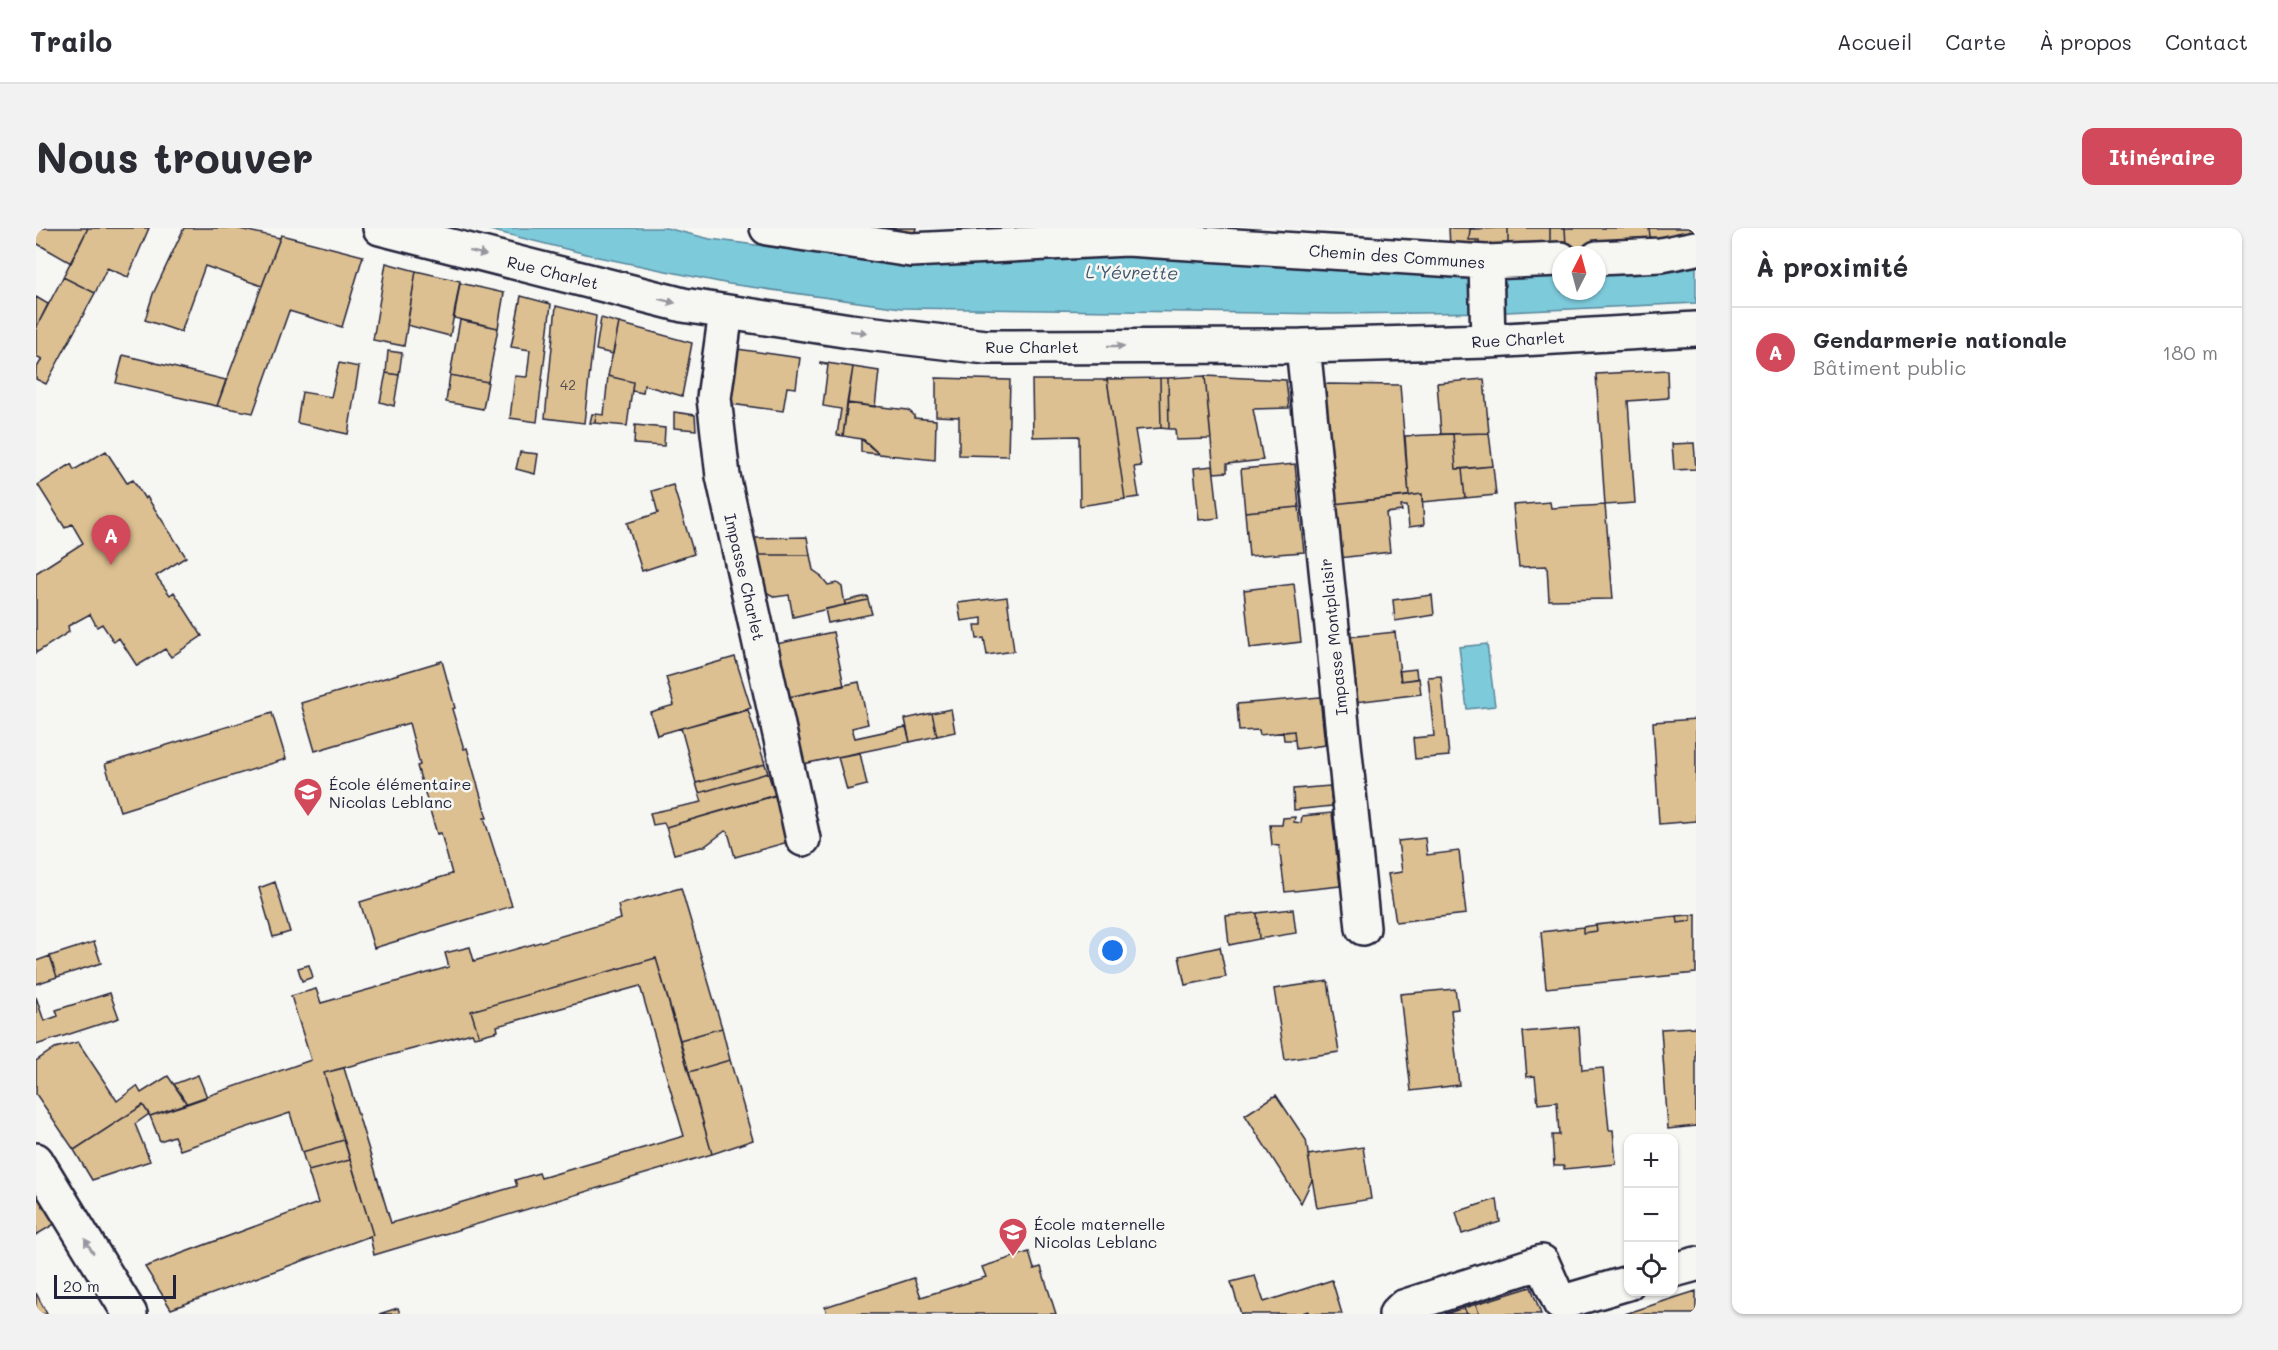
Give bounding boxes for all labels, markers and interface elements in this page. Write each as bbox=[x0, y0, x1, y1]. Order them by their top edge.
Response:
text: Trailo bbox=[30, 23, 112, 59]
text: Accueil bbox=[1837, 28, 1912, 55]
text: Carte bbox=[1945, 28, 2006, 55]
text: À propos bbox=[2039, 28, 2132, 55]
text: Contact bbox=[2165, 28, 2248, 55]
button: Itinéraire bbox=[2082, 128, 2242, 185]
text: Nous trouver bbox=[36, 129, 314, 184]
street label: Chemin des Communes bbox=[1308, 239, 1486, 273]
north arrow bbox=[1552, 246, 1606, 300]
one-way arrow bbox=[469, 248, 487, 258]
text: À proximité bbox=[1756, 250, 1908, 284]
street label: Rue Charlet bbox=[505, 251, 601, 293]
water label: L'Yévrette bbox=[1086, 259, 1178, 285]
one-way arrow bbox=[658, 296, 676, 306]
text: Gendarmerie nationale bbox=[1813, 325, 2067, 354]
street label: Rue Charlet bbox=[1471, 326, 1565, 352]
one-way arrow bbox=[850, 327, 869, 337]
street label: Rue Charlet bbox=[985, 336, 1079, 357]
text: A bbox=[1769, 339, 1782, 365]
text: 180 m bbox=[2162, 339, 2218, 365]
one-way arrow bbox=[1107, 341, 1126, 351]
text: Bâtiment public bbox=[1813, 354, 1966, 380]
house number: 42 bbox=[560, 375, 576, 394]
street label: Impasse Charlet bbox=[720, 512, 770, 642]
pin: A bbox=[92, 516, 130, 565]
street label: Impasse Montplaisir bbox=[1314, 557, 1352, 717]
place label: École élémentaire Nicolas Leblanc bbox=[329, 773, 471, 812]
school or university icon: École élémentaire Nicolas Leblanc bbox=[292, 776, 324, 818]
your location bbox=[1098, 936, 1127, 965]
map controls bbox=[1624, 1134, 1678, 1296]
button: + bbox=[1624, 1134, 1678, 1188]
button: − bbox=[1624, 1188, 1678, 1242]
place label: École maternelle Nicolas Leblanc bbox=[1034, 1213, 1166, 1252]
school or university icon: École maternelle Nicolas Leblanc bbox=[997, 1216, 1029, 1258]
one-way arrow bbox=[84, 1238, 95, 1254]
button: locate bbox=[1624, 1242, 1678, 1296]
scale bar bbox=[54, 1272, 176, 1300]
text: 20 m bbox=[63, 1275, 100, 1296]

